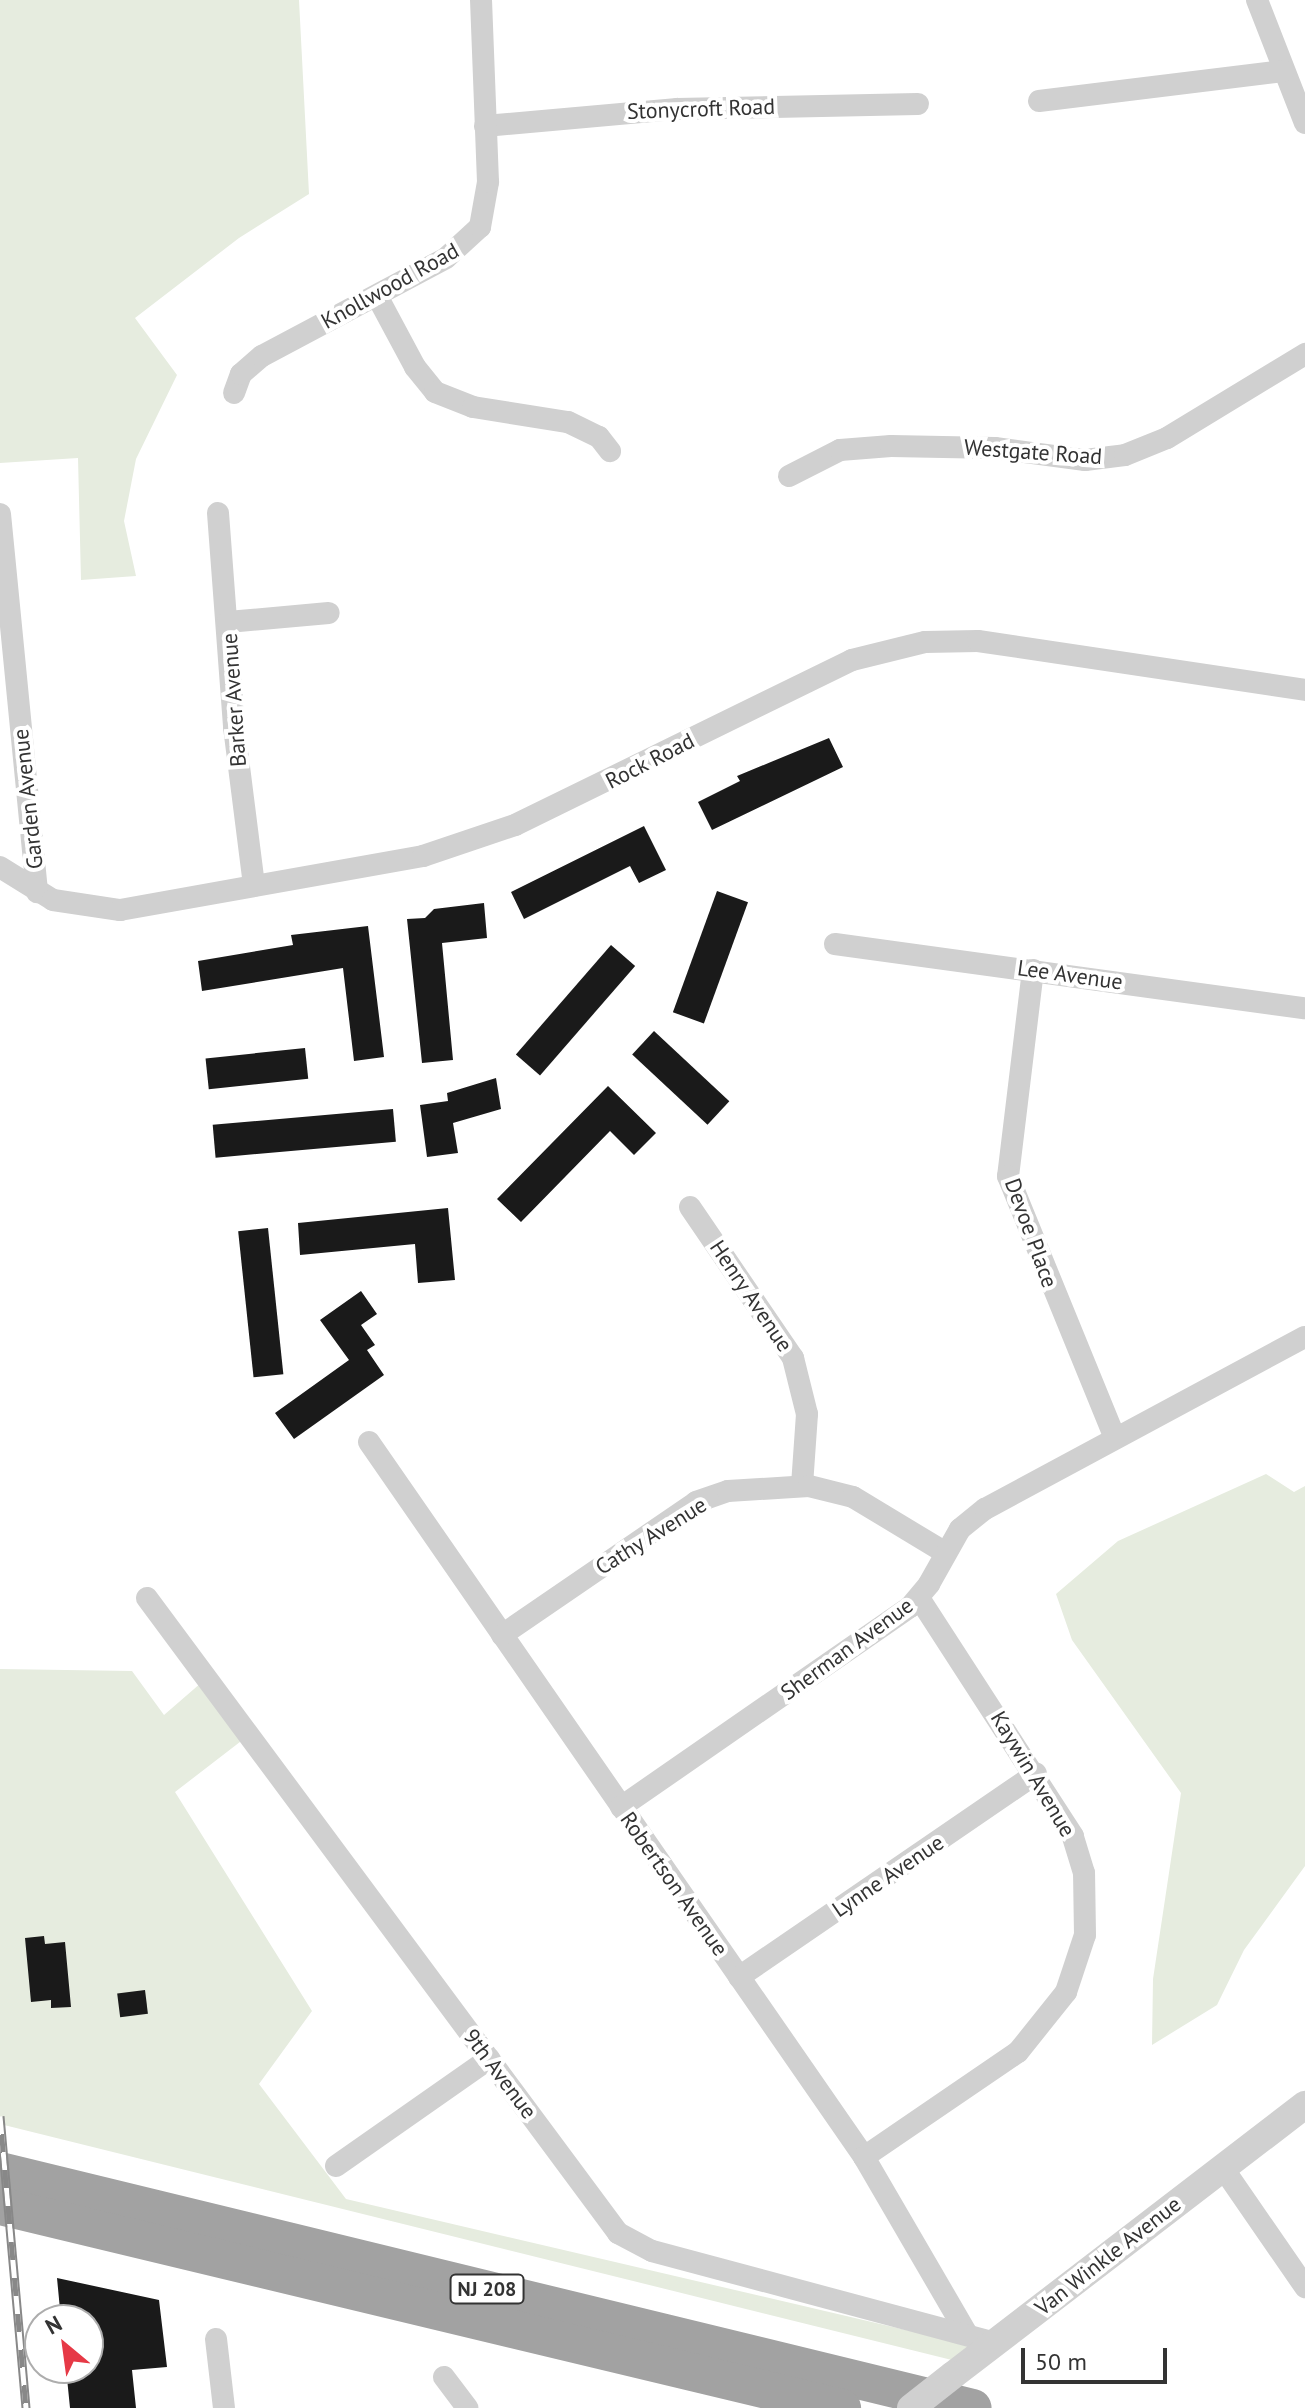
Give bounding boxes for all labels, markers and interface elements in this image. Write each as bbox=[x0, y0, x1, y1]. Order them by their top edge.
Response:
street label: Stonycroft Road bbox=[626, 93, 776, 125]
street label: Knollwood Road bbox=[317, 237, 463, 335]
street label: Westgate Road bbox=[963, 434, 1103, 470]
street label: Barker Avenue bbox=[216, 632, 252, 768]
street label: Garden Avenue bbox=[7, 727, 49, 871]
street label: Rock Road bbox=[601, 727, 699, 795]
street label: Lee Avenue bbox=[1015, 954, 1125, 996]
street label: Devoe Place bbox=[999, 1175, 1063, 1291]
street label: Henry Avenue bbox=[704, 1235, 798, 1357]
street label: Cathy Avenue bbox=[590, 1491, 712, 1581]
street label: Sherman Avenue bbox=[775, 1592, 919, 1706]
street label: Kaywin Avenue bbox=[985, 1706, 1081, 1842]
street label: Robertson Avenue bbox=[614, 1807, 734, 1961]
street label: Lynne Avenue bbox=[827, 1829, 949, 1923]
street label: 9th Avenue bbox=[458, 2024, 542, 2124]
street label: Van Winkle Avenue bbox=[1029, 2190, 1187, 2322]
road number: NJ 208 bbox=[449, 2273, 525, 2305]
north arrow bbox=[24, 2304, 104, 2384]
text: N bbox=[40, 2309, 66, 2341]
scale bar bbox=[1025, 2332, 1171, 2382]
text: 50 m bbox=[1035, 2346, 1087, 2377]

